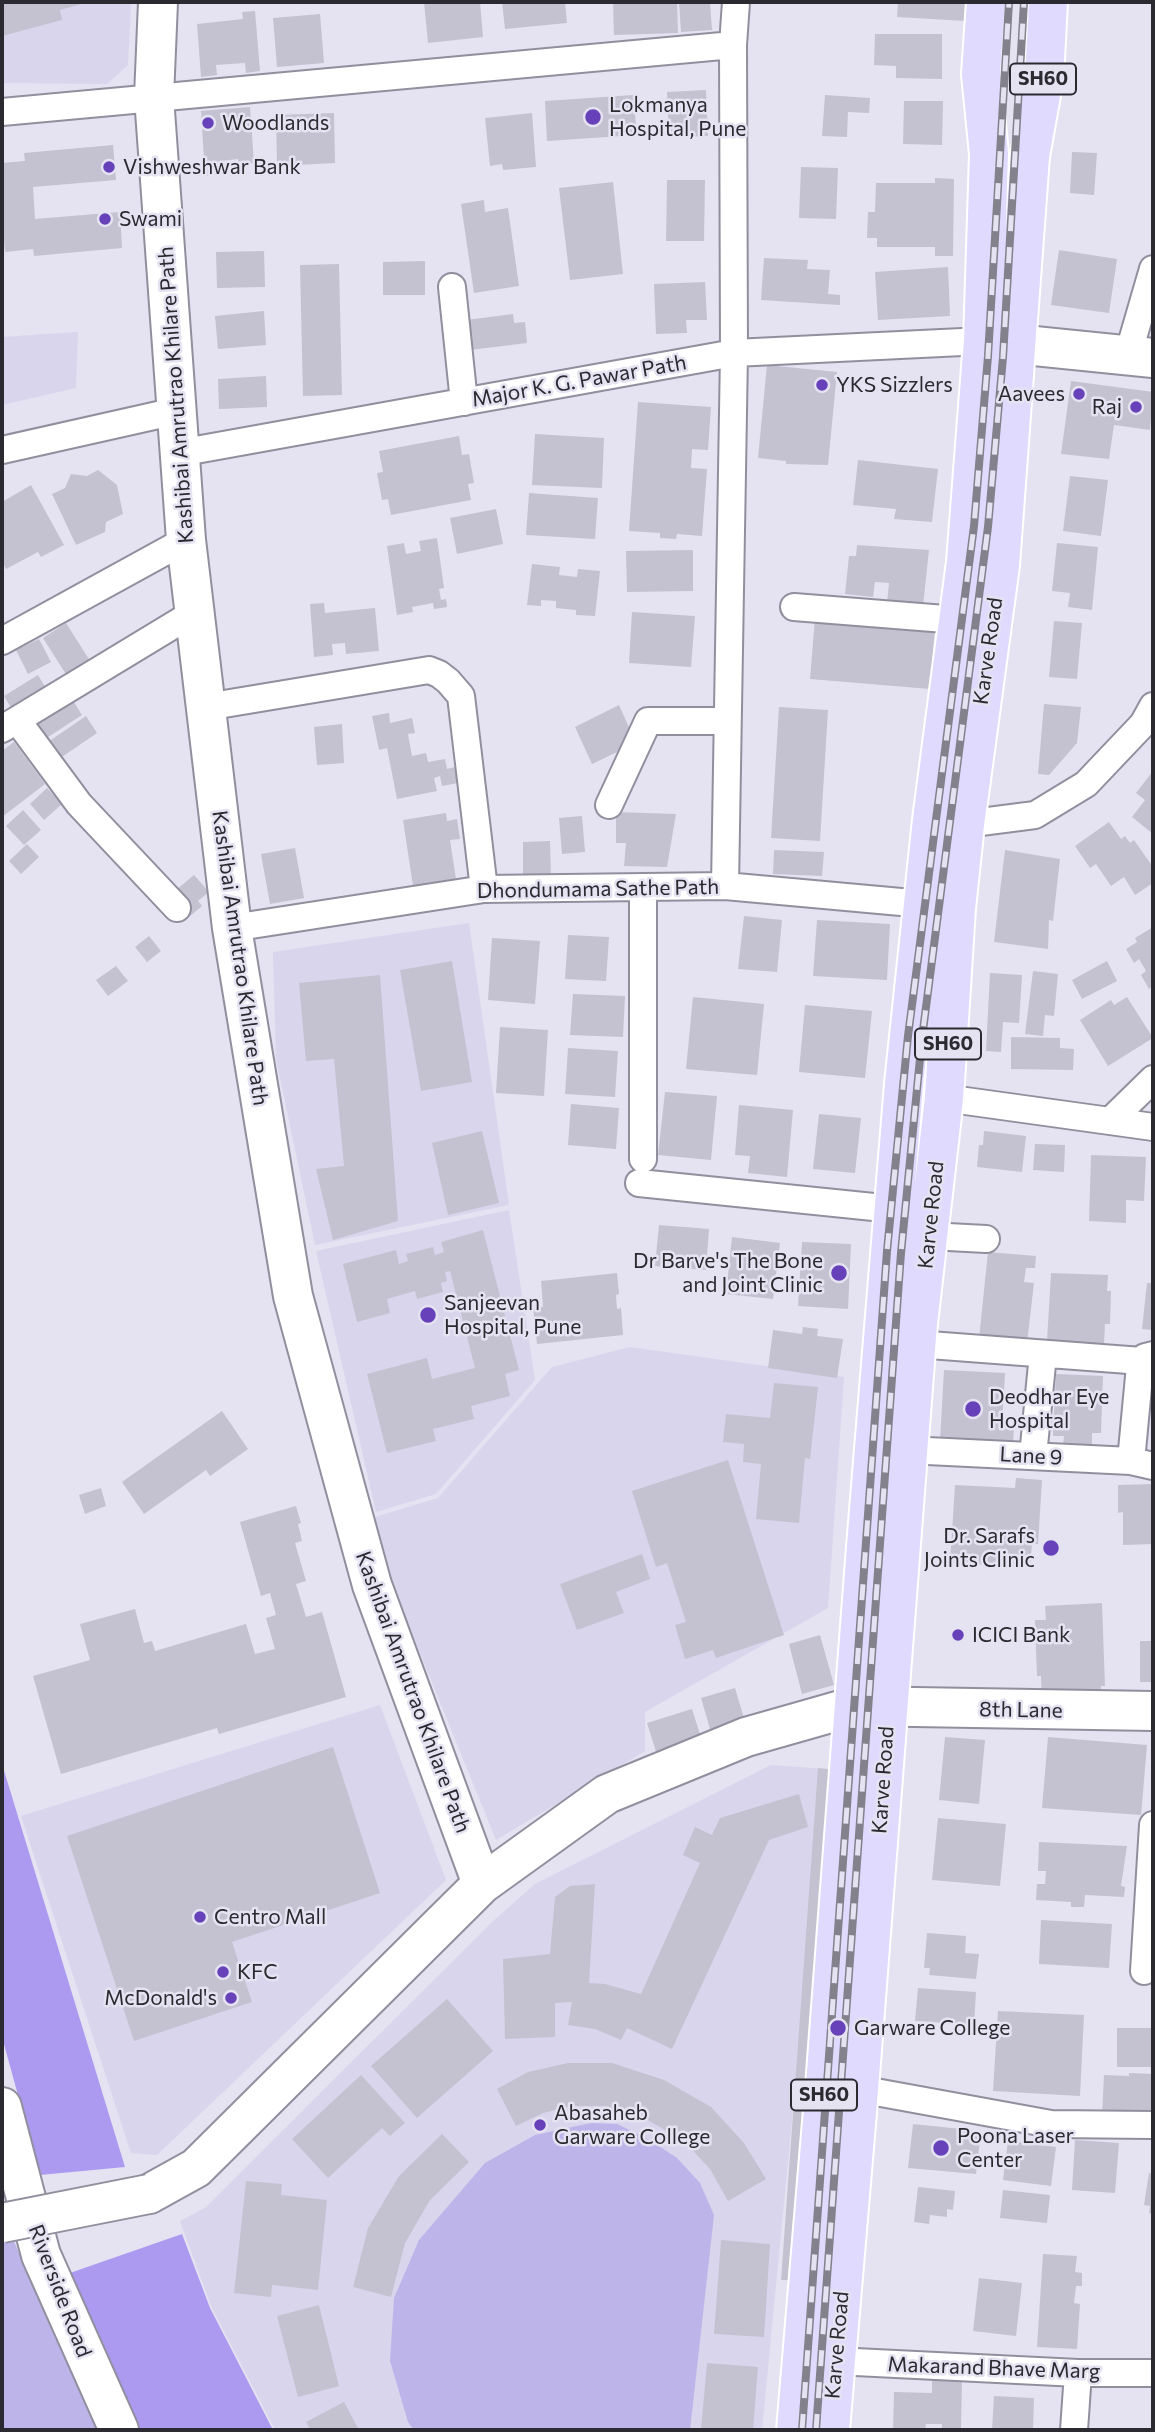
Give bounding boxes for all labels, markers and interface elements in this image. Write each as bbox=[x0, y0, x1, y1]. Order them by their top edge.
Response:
road number: SH60 bbox=[1010, 64, 1076, 94]
place label: Lokmanya Hospital, Pune bbox=[609, 92, 746, 142]
marker: Lokmanya Hospital, Pune bbox=[583, 107, 603, 127]
place label: Woodlands bbox=[222, 110, 329, 136]
marker: Woodlands bbox=[200, 115, 216, 131]
place label: Vishweshwar Bank bbox=[123, 154, 301, 180]
marker: Vishweshwar Bank bbox=[101, 159, 117, 175]
place label: Swami bbox=[119, 206, 182, 232]
marker: Swami bbox=[97, 211, 113, 227]
street label: Kashibai Amrutrao Khilare Path bbox=[153, 246, 199, 544]
street label: Major K. G. Pawar Path bbox=[470, 350, 688, 412]
place label: YKS Sizzlers bbox=[836, 372, 953, 398]
marker: YKS Sizzlers bbox=[814, 377, 830, 393]
place label: Aavees bbox=[998, 381, 1065, 407]
marker: Aavees bbox=[1071, 386, 1087, 402]
place label: Raj bbox=[1092, 394, 1122, 420]
marker: Raj bbox=[1128, 399, 1144, 415]
street label: Karve Road bbox=[968, 596, 1008, 706]
street label: Kashibai Amrutrao Khilare Path bbox=[207, 809, 273, 1107]
street label: Dhondumama Sathe Path bbox=[477, 874, 719, 904]
road number: SH60 bbox=[915, 1028, 981, 1060]
street label: Karve Road bbox=[913, 1160, 949, 1270]
place label: Dr Barve's The Bone and Joint Clinic bbox=[633, 1248, 823, 1298]
marker: Dr Barve's The Bone and Joint Clinic bbox=[829, 1263, 849, 1283]
place label: Sanjeevan Hospital, Pune bbox=[444, 1290, 581, 1340]
marker: Sanjeevan Hospital, Pune bbox=[418, 1305, 438, 1325]
place label: Deodhar Eye Hospital bbox=[989, 1384, 1109, 1434]
marker: Deodhar Eye Hospital bbox=[963, 1399, 983, 1419]
street label: Lane 9 bbox=[999, 1442, 1063, 1470]
place label: Dr. Sarafs Joints Clinic bbox=[924, 1523, 1035, 1573]
marker: Dr. Sarafs Joints Clinic bbox=[1041, 1538, 1061, 1558]
street label: Kashibai Amrutrao Khilare Path bbox=[350, 1548, 476, 1836]
place label: ICICI Bank bbox=[972, 1622, 1070, 1648]
marker: ICICI Bank bbox=[950, 1627, 966, 1643]
street label: 8th Lane bbox=[979, 1697, 1063, 1723]
street label: Karve Road bbox=[867, 1725, 899, 1835]
place label: Centro Mall bbox=[214, 1904, 326, 1930]
marker: Centro Mall bbox=[192, 1909, 208, 1925]
place label: KFC bbox=[237, 1959, 278, 1985]
marker: KFC bbox=[215, 1964, 231, 1980]
place label: McDonald's bbox=[104, 1985, 217, 2011]
marker: McDonald's bbox=[223, 1990, 239, 2006]
place label: Garware College bbox=[854, 2015, 1010, 2041]
marker: Garware College bbox=[828, 2018, 848, 2038]
road number: SH60 bbox=[791, 2080, 857, 2110]
place label: Abasaheb Garware College bbox=[554, 2100, 710, 2150]
marker: Abasaheb Garware College bbox=[532, 2117, 548, 2133]
place label: Poona Laser Center bbox=[957, 2123, 1074, 2173]
marker: Poona Laser Center bbox=[931, 2138, 951, 2158]
street label: Riverside Road bbox=[23, 2221, 97, 2361]
street label: Karve Road bbox=[820, 2290, 854, 2400]
street label: Makarand Bhave Marg bbox=[887, 2352, 1101, 2384]

